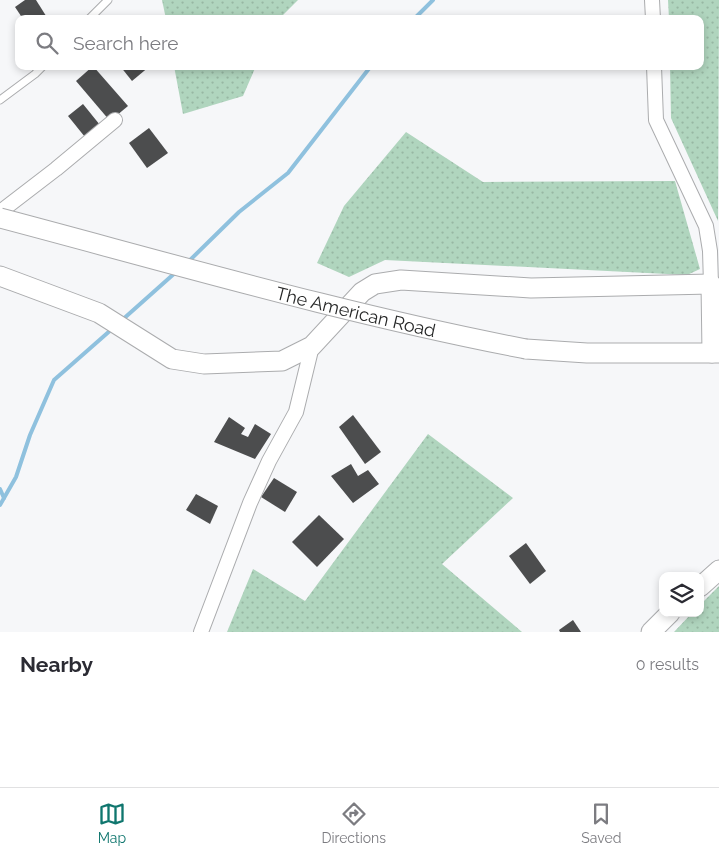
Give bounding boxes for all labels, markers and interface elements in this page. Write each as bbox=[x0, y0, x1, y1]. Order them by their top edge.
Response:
search box bbox=[15, 15, 704, 70]
icon: search bbox=[33, 29, 61, 57]
text: Search here bbox=[73, 32, 179, 54]
street label: The American Road bbox=[274, 282, 438, 341]
map controls bbox=[659, 572, 704, 617]
button: layers bbox=[659, 572, 704, 617]
text: Nearby bbox=[20, 652, 93, 677]
text: 0 results bbox=[636, 655, 699, 674]
tab: Map bbox=[98, 800, 126, 846]
tab: Directions bbox=[321, 800, 386, 846]
tab: Saved bbox=[581, 800, 621, 846]

